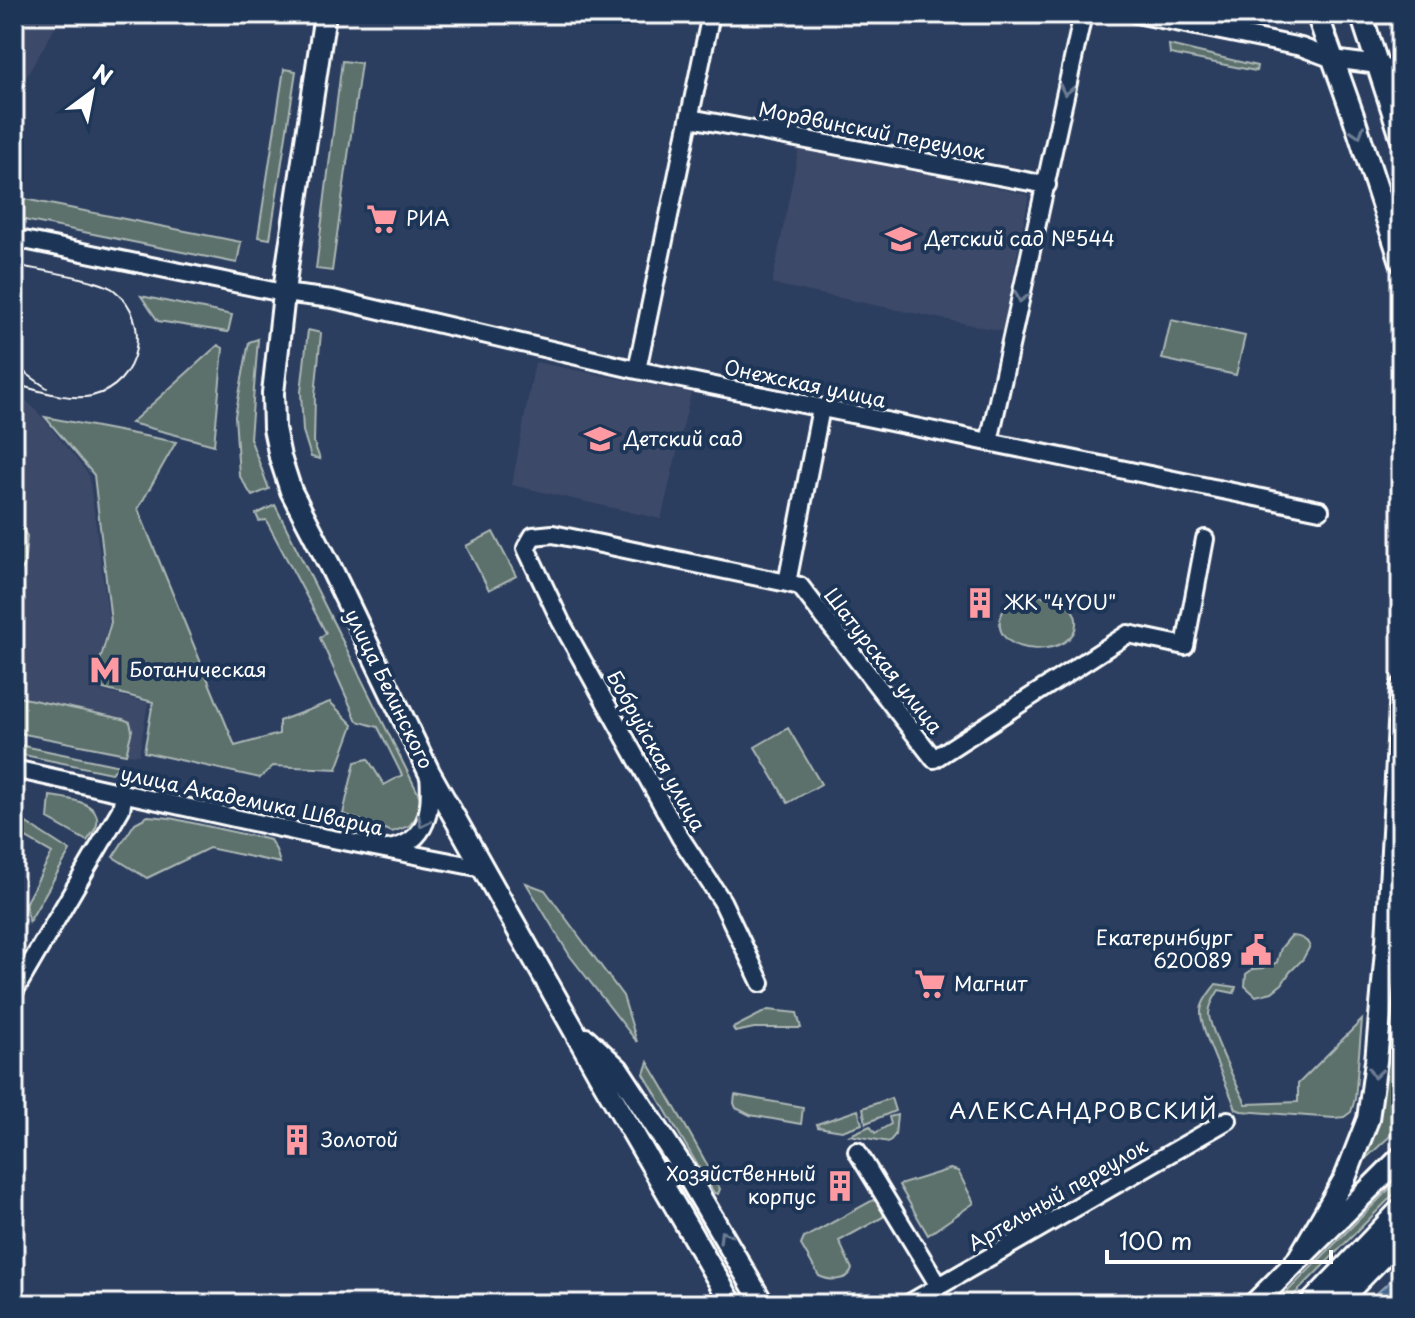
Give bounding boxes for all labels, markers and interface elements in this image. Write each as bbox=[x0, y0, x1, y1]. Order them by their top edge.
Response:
north arrow bbox=[52, 52, 132, 132]
text: N bbox=[87, 55, 120, 92]
one-way arrow bbox=[1058, 83, 1075, 96]
street label: Мордвинский переулок bbox=[756, 93, 988, 167]
one-way arrow bbox=[1349, 124, 1365, 138]
supermarket icon: РИА bbox=[365, 202, 399, 236]
place label: РИА bbox=[406, 203, 449, 233]
school or university icon: Детский сад №544 bbox=[884, 222, 918, 256]
place label: Детский сад №544 bbox=[924, 223, 1115, 253]
one-way arrow bbox=[1013, 289, 1030, 303]
street label: Онежская улица bbox=[721, 351, 889, 415]
school or university icon: Детский сад bbox=[583, 422, 617, 456]
place label: Детский сад bbox=[623, 423, 743, 453]
street label: Шатурская улица bbox=[817, 581, 951, 740]
building icon: ЖК "4YOU" bbox=[963, 586, 997, 620]
place label: ЖК "4YOU" bbox=[1003, 587, 1116, 617]
street label: улица Белинского bbox=[338, 603, 442, 774]
metro station icon: Ботаническая bbox=[88, 653, 122, 687]
place label: Ботаническая bbox=[129, 654, 267, 684]
street label: Бобруйская улица bbox=[600, 664, 714, 837]
street label: улица Академика Шварца bbox=[118, 757, 387, 843]
one-way arrow bbox=[417, 814, 433, 829]
place label: Екатеринбург 620089 bbox=[1096, 922, 1233, 975]
public building icon: Екатеринбург 620089 bbox=[1239, 933, 1273, 967]
supermarket icon: Магнит bbox=[913, 967, 947, 1001]
place label: Магнит bbox=[954, 968, 1028, 998]
one-way arrow bbox=[1367, 1066, 1384, 1080]
district label: АЛЕКСАНДРОВСКИЙ bbox=[949, 1093, 1219, 1126]
building icon: Золотой bbox=[280, 1123, 314, 1157]
place label: Золотой bbox=[321, 1124, 398, 1154]
street label: Артельный переулок bbox=[962, 1130, 1153, 1258]
place label: Хозяйственный корпус bbox=[666, 1158, 816, 1211]
building icon: Хозяйственный корпус bbox=[823, 1169, 857, 1203]
scale bar bbox=[1107, 1214, 1331, 1264]
text: 100 m bbox=[1119, 1222, 1192, 1258]
one-way arrow bbox=[718, 1230, 734, 1245]

